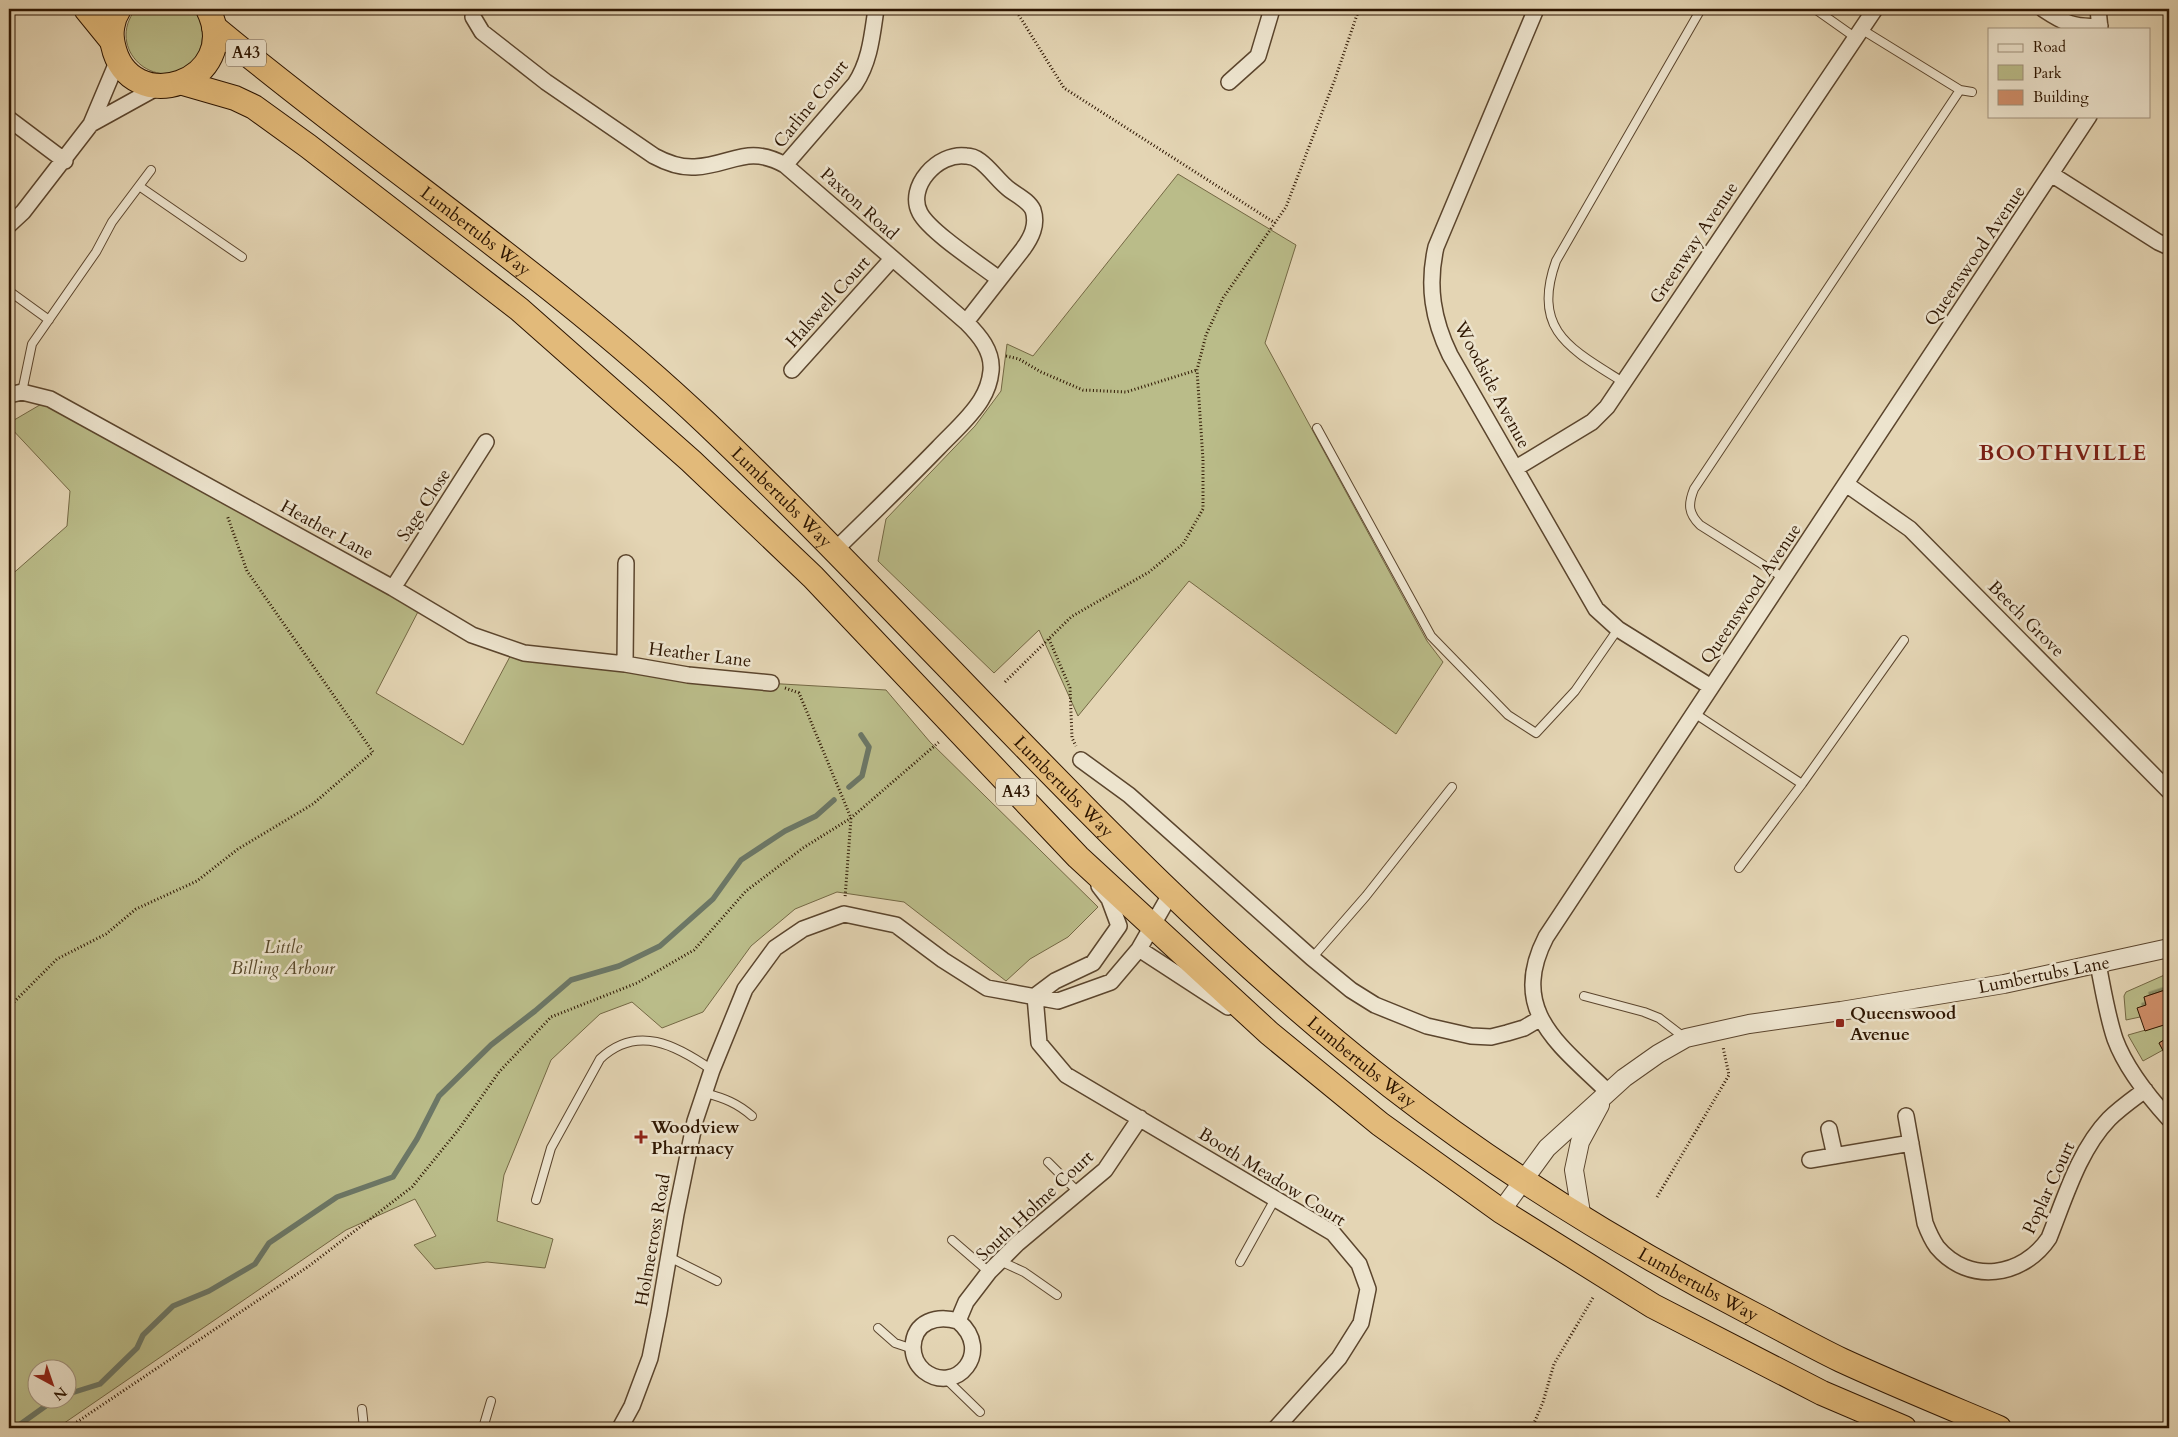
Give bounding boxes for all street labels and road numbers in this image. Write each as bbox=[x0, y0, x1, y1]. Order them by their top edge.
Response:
road number: A43 bbox=[226, 40, 266, 66]
street label: Carline Court bbox=[768, 54, 854, 153]
street label: Paxton Road bbox=[814, 162, 904, 246]
street label: Greenway Avenue bbox=[1644, 177, 1744, 309]
street label: Lumbertubs Way bbox=[415, 180, 537, 282]
street label: Queenswood Avenue bbox=[1919, 181, 2031, 331]
street label: Halswell Court bbox=[780, 250, 876, 353]
street label: Woodside Avenue bbox=[1447, 316, 1536, 453]
street label: Lumbertubs Way bbox=[726, 441, 838, 554]
street label: Sage Close bbox=[391, 464, 457, 546]
street label: Heather Lane bbox=[276, 494, 378, 566]
street label: Queenswood Avenue bbox=[1695, 519, 1807, 669]
street label: Beech Grove bbox=[1982, 575, 2070, 663]
street label: Heather Lane bbox=[647, 636, 753, 674]
street label: Lumbertubs Way bbox=[1008, 730, 1120, 843]
road number: A43 bbox=[996, 779, 1036, 806]
street label: Lumbertubs Lane bbox=[1976, 950, 2112, 1000]
street label: Lumbertubs Way bbox=[1302, 1010, 1422, 1114]
street label: Booth Meadow Court bbox=[1194, 1122, 1351, 1233]
street label: Poplar Court bbox=[2017, 1137, 2081, 1238]
street label: South Holme Court bbox=[971, 1145, 1099, 1267]
street label: Holmecross Road bbox=[629, 1172, 677, 1308]
street label: Lumbertubs Way bbox=[1633, 1241, 1763, 1328]

